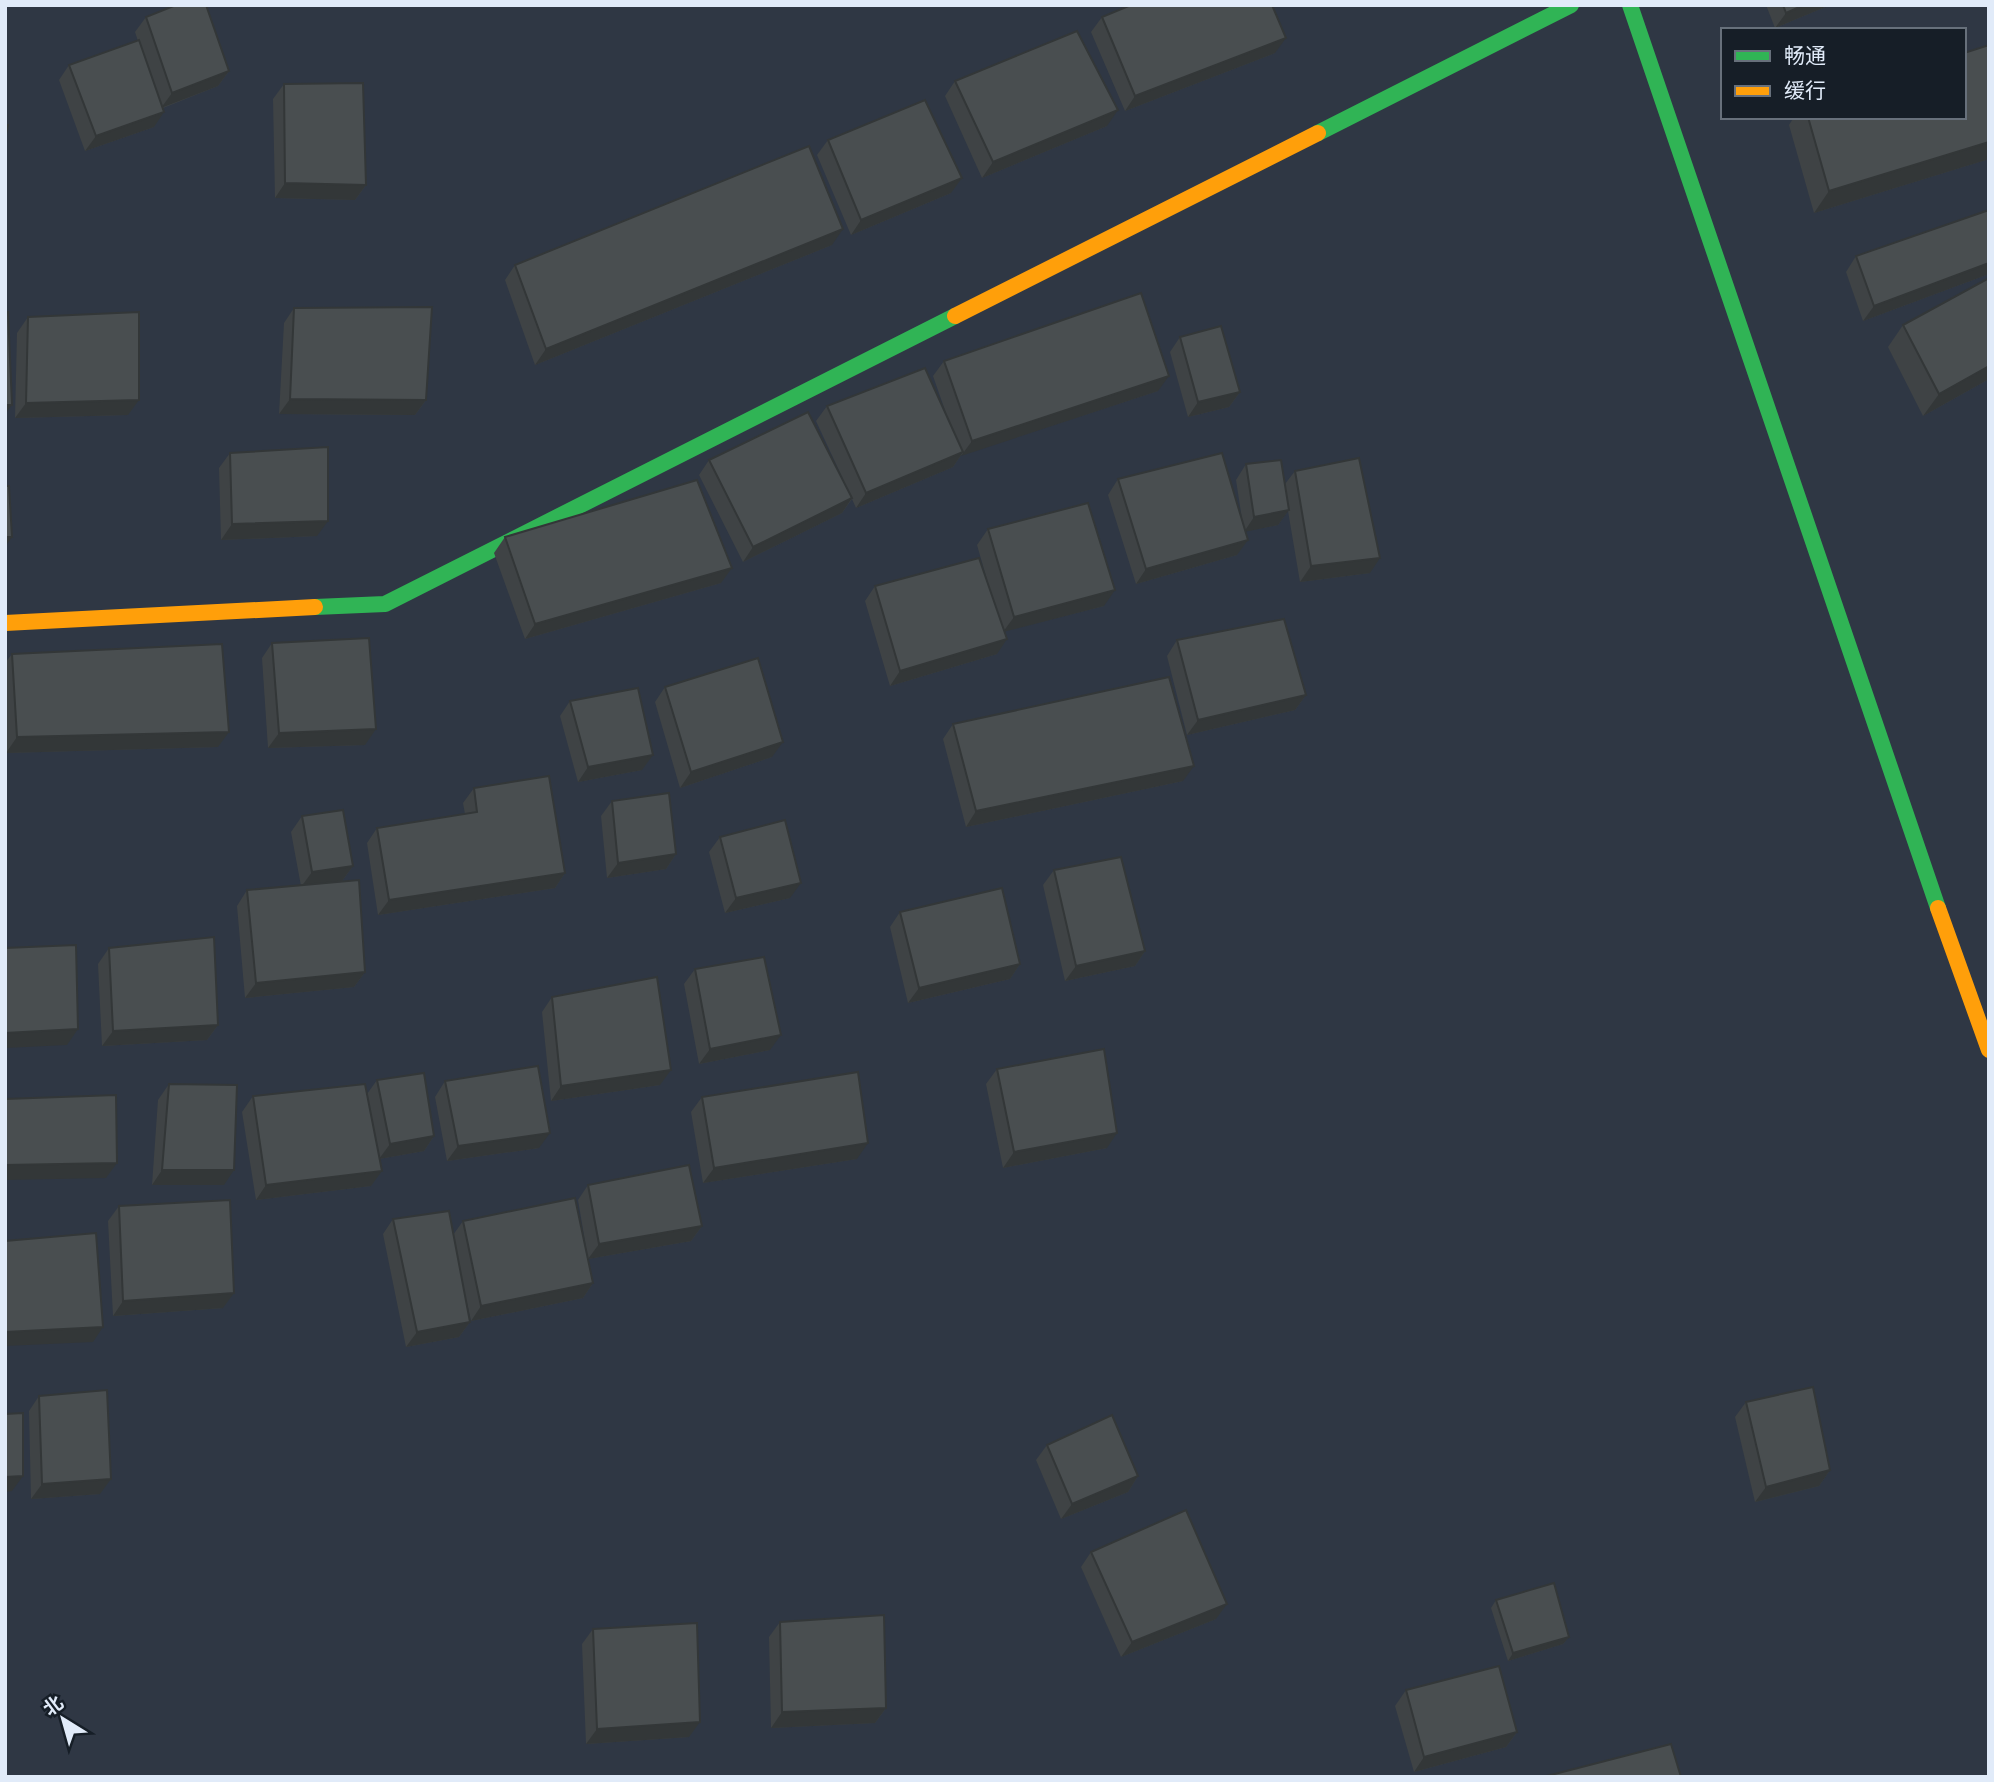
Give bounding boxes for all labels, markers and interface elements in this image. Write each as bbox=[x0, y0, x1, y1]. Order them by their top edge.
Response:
legend bbox=[1721, 28, 1966, 119]
text: 畅通 bbox=[1784, 44, 1826, 68]
text: 缓行 bbox=[1784, 79, 1826, 103]
north arrow bbox=[28, 1684, 98, 1754]
text: 北 bbox=[39, 1691, 68, 1721]

